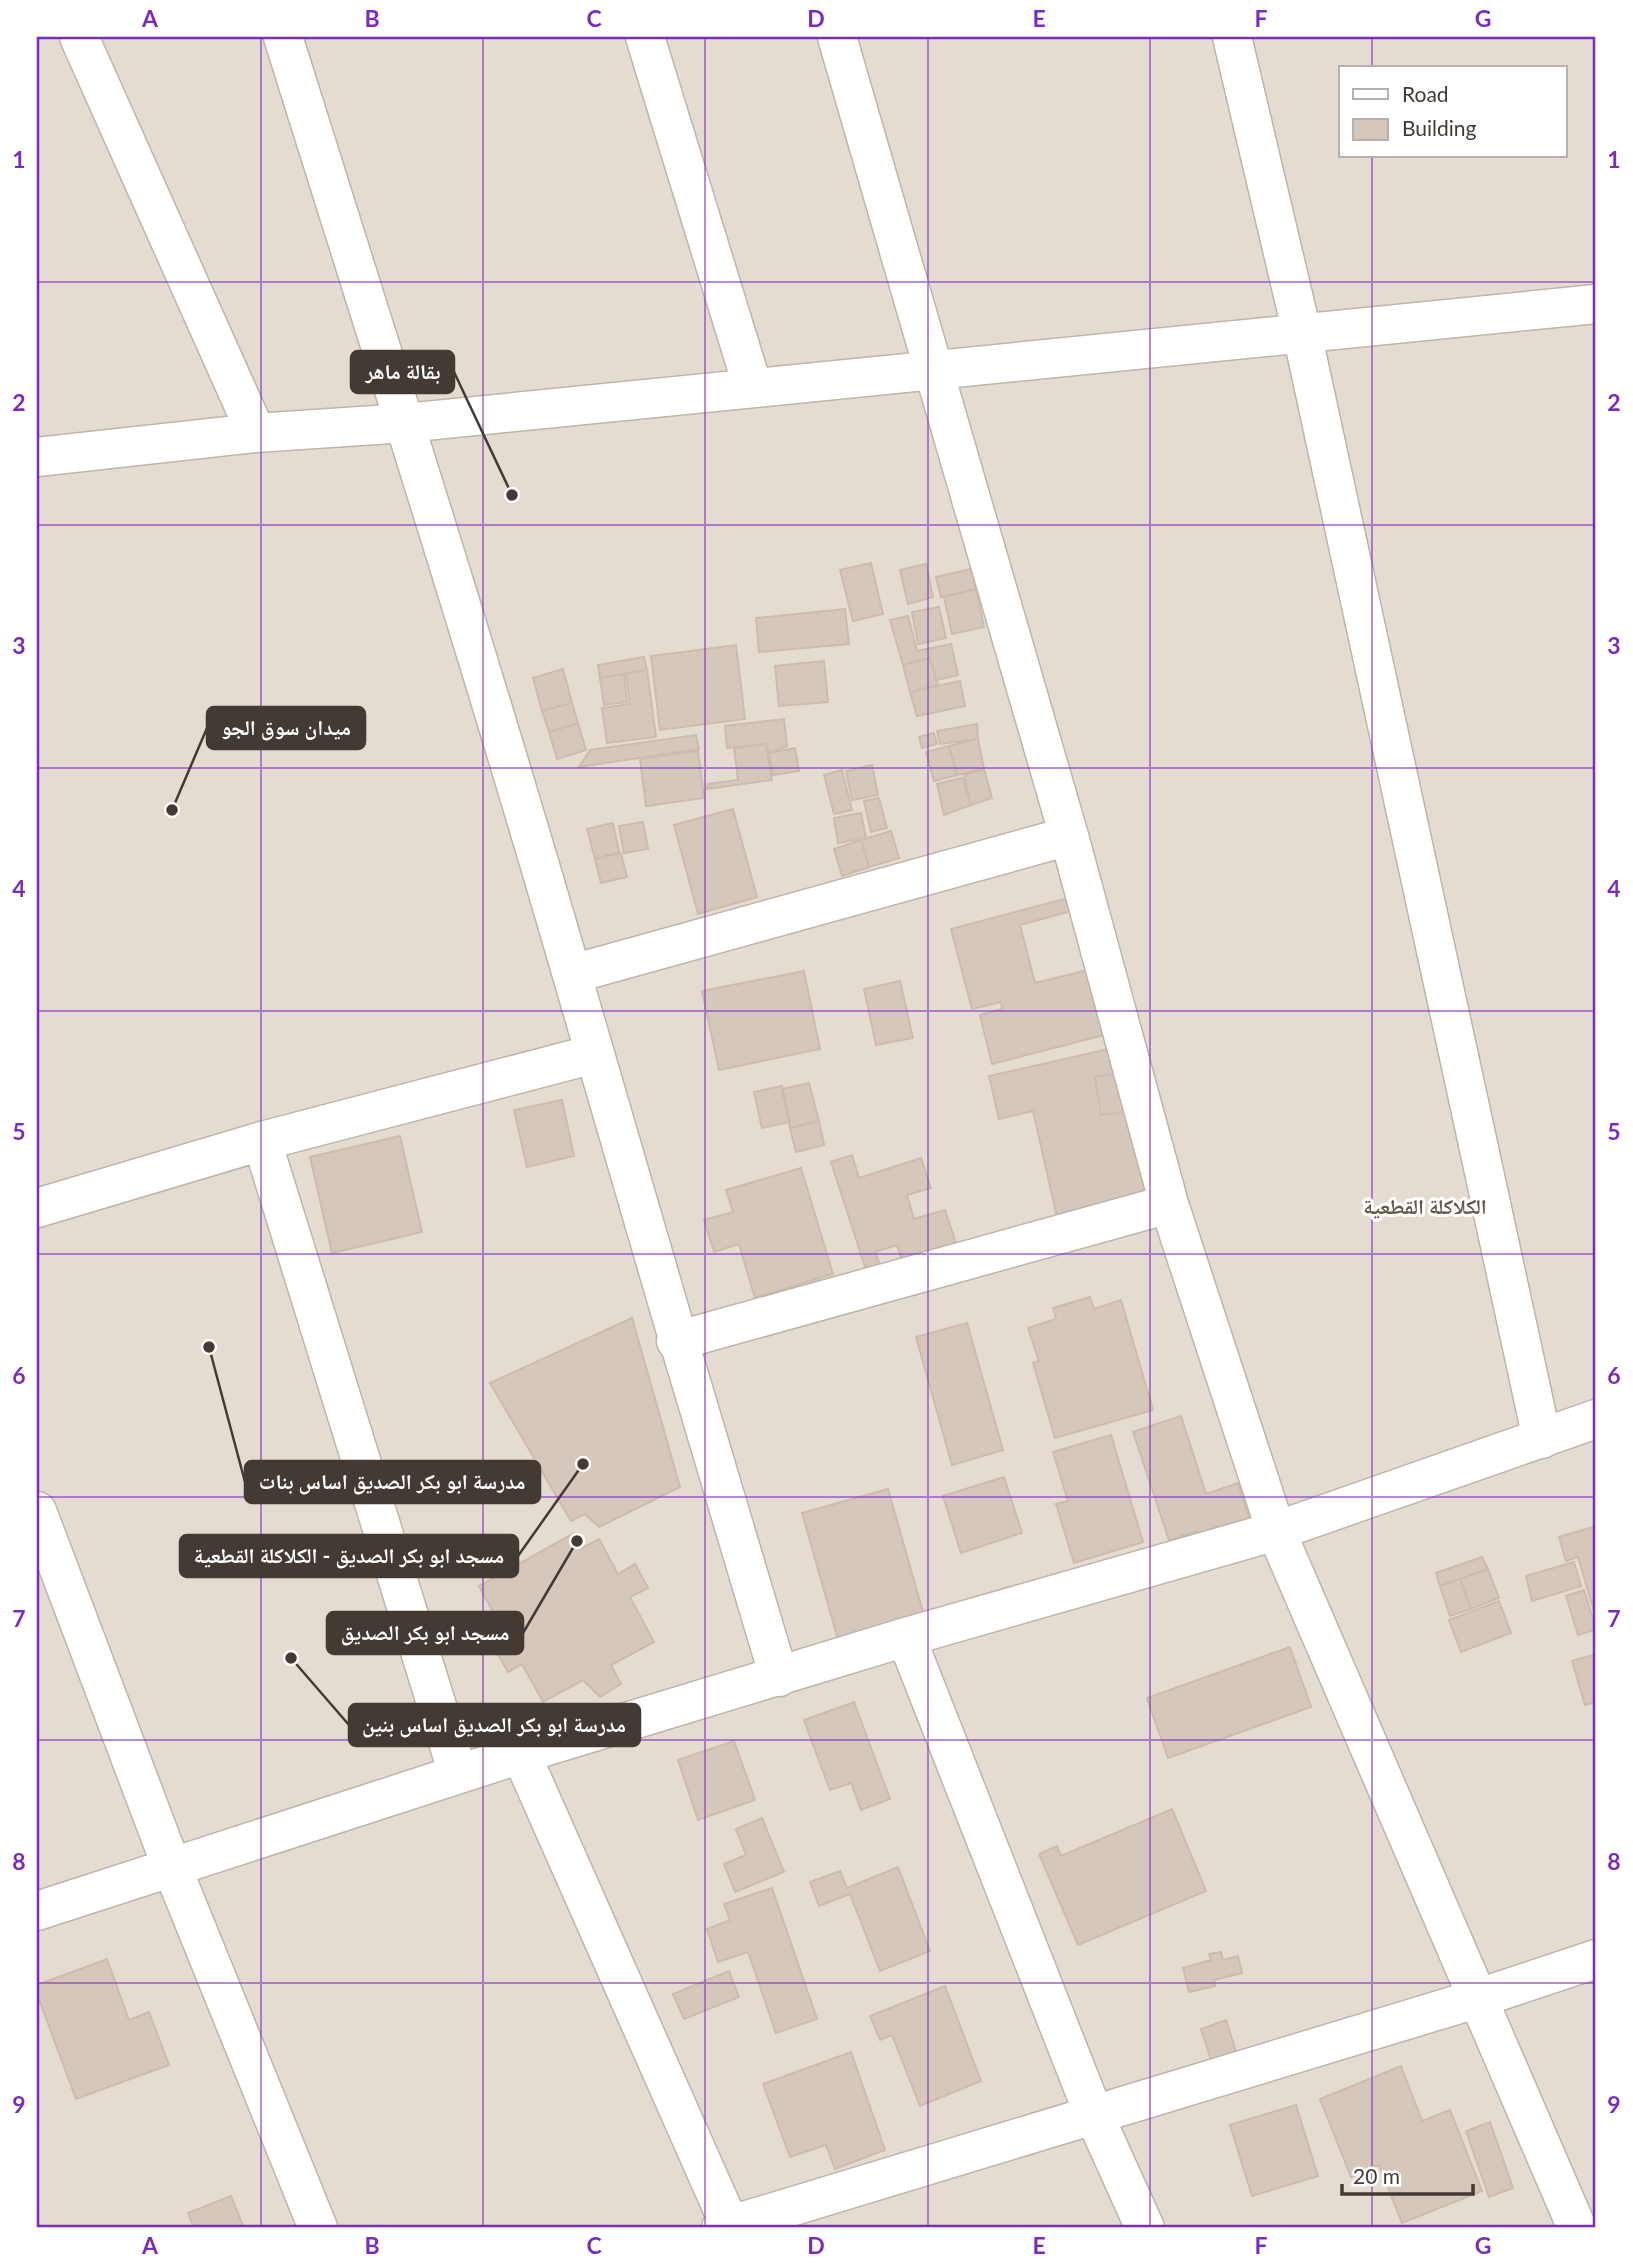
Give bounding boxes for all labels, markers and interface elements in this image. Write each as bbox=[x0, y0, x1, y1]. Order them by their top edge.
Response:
text: A bbox=[141, 4, 159, 32]
text: B bbox=[364, 4, 380, 32]
text: C bbox=[586, 4, 602, 32]
text: D bbox=[807, 4, 825, 32]
text: E bbox=[1032, 4, 1046, 32]
text: F bbox=[1254, 4, 1268, 32]
text: G bbox=[1475, 4, 1491, 32]
legend bbox=[1339, 66, 1566, 158]
text: Road bbox=[1402, 81, 1449, 106]
text: Building bbox=[1402, 115, 1477, 140]
text: 1 bbox=[12, 145, 26, 173]
text: 1 bbox=[1607, 145, 1621, 173]
callout: بقالة ماهر bbox=[351, 351, 454, 393]
text: بقالة ماهر bbox=[364, 358, 441, 384]
text: 2 bbox=[12, 388, 26, 416]
text: 2 bbox=[1607, 388, 1621, 416]
text: 3 bbox=[12, 631, 26, 659]
text: 3 bbox=[1607, 631, 1621, 659]
callout: ميدان سوق الجو bbox=[207, 707, 365, 749]
text: ميدان سوق الجو bbox=[221, 714, 351, 741]
text: 4 bbox=[12, 874, 26, 902]
text: 4 bbox=[1607, 874, 1621, 902]
text: 5 bbox=[12, 1117, 26, 1145]
text: 5 bbox=[1607, 1117, 1621, 1145]
district label: الكلاكلة القطعية bbox=[1363, 1193, 1487, 1219]
text: 6 bbox=[12, 1361, 26, 1389]
text: 6 bbox=[1607, 1361, 1621, 1389]
callout: مدرسة ابو بكر الصديق اساس بنات bbox=[245, 1461, 540, 1503]
text: مدرسة ابو بكر الصديق اساس بنات bbox=[259, 1468, 525, 1495]
callout: مسجد ابو بكر الصديق - الكلاكلة القطعية bbox=[180, 1535, 518, 1577]
text: مسجد ابو بكر الصديق - الكلاكلة القطعية bbox=[194, 1542, 504, 1569]
text: 7 bbox=[12, 1604, 26, 1632]
text: 7 bbox=[1607, 1604, 1621, 1632]
callout: مسجد ابو بكر الصديق bbox=[327, 1612, 523, 1654]
text: مسجد ابو بكر الصديق bbox=[341, 1619, 509, 1646]
callout: مدرسة ابو بكر الصديق اساس بنين bbox=[349, 1704, 640, 1746]
text: مدرسة ابو بكر الصديق اساس بنين bbox=[362, 1711, 626, 1738]
text: 8 bbox=[12, 1847, 26, 1875]
text: 8 bbox=[1607, 1847, 1621, 1875]
text: 9 bbox=[12, 2090, 26, 2118]
text: 9 bbox=[1607, 2090, 1621, 2118]
scale bar bbox=[1342, 2153, 1474, 2197]
text: 20 m bbox=[1353, 2163, 1400, 2188]
text: A bbox=[141, 2231, 159, 2259]
text: B bbox=[364, 2231, 380, 2259]
text: C bbox=[586, 2231, 602, 2259]
text: D bbox=[807, 2231, 825, 2259]
text: E bbox=[1032, 2231, 1046, 2259]
text: F bbox=[1254, 2231, 1268, 2259]
text: G bbox=[1475, 2231, 1491, 2259]

